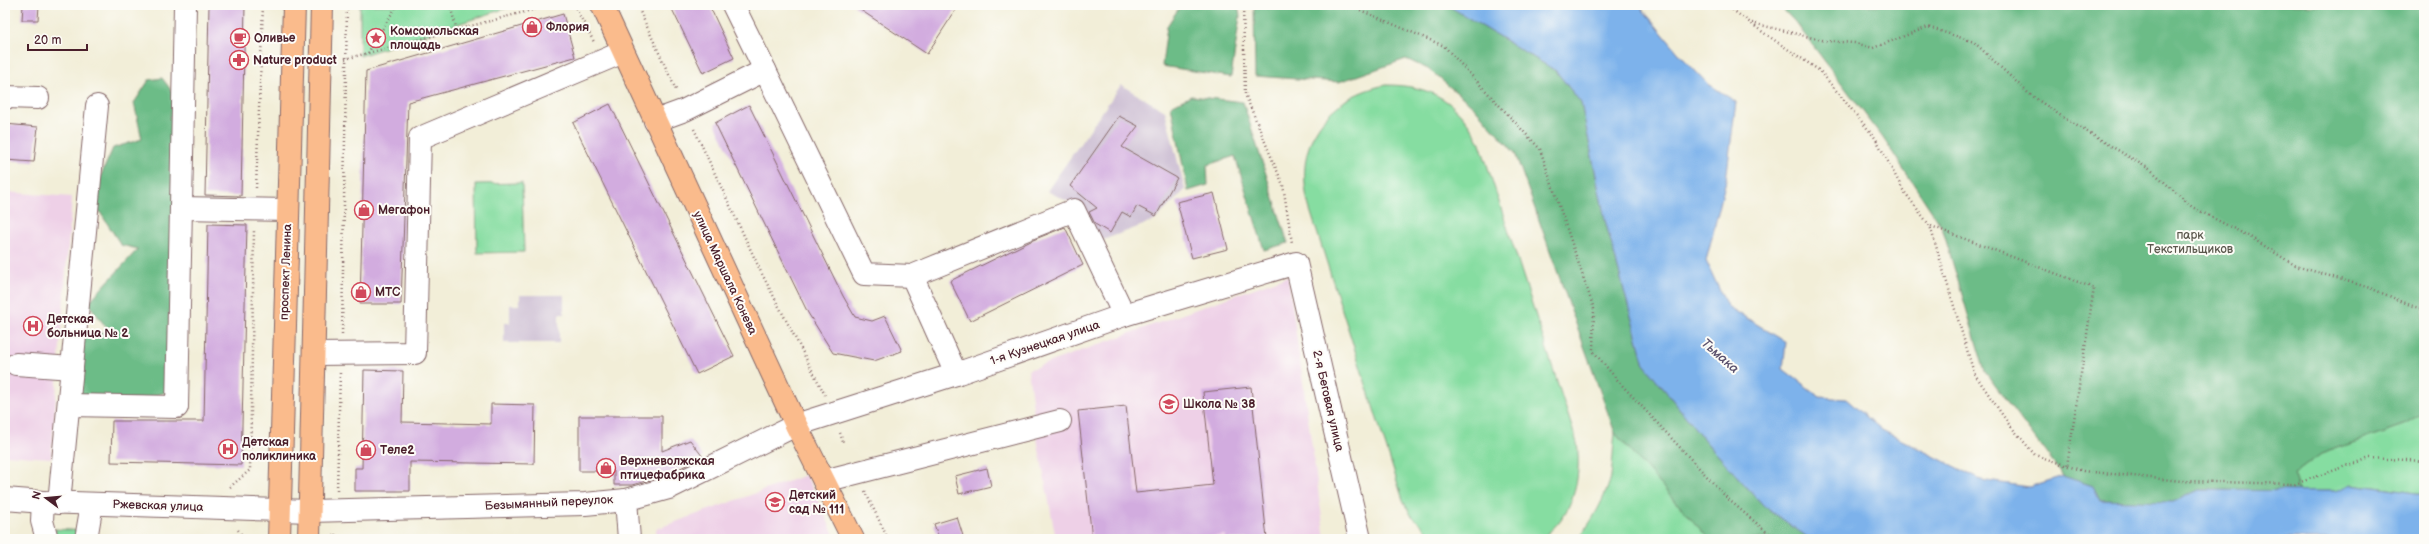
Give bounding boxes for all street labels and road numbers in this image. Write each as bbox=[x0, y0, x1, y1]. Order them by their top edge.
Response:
street label: улица Маршала Конева bbox=[690, 209, 760, 337]
street label: проспект Ленина bbox=[277, 224, 295, 320]
street label: 1-я Кузнецкая улица bbox=[988, 317, 1102, 369]
street label: 2-я Беговая улица bbox=[1309, 349, 1347, 453]
street label: Безымянный переулок bbox=[485, 492, 614, 514]
street label: Ржевская улица bbox=[112, 497, 204, 515]

